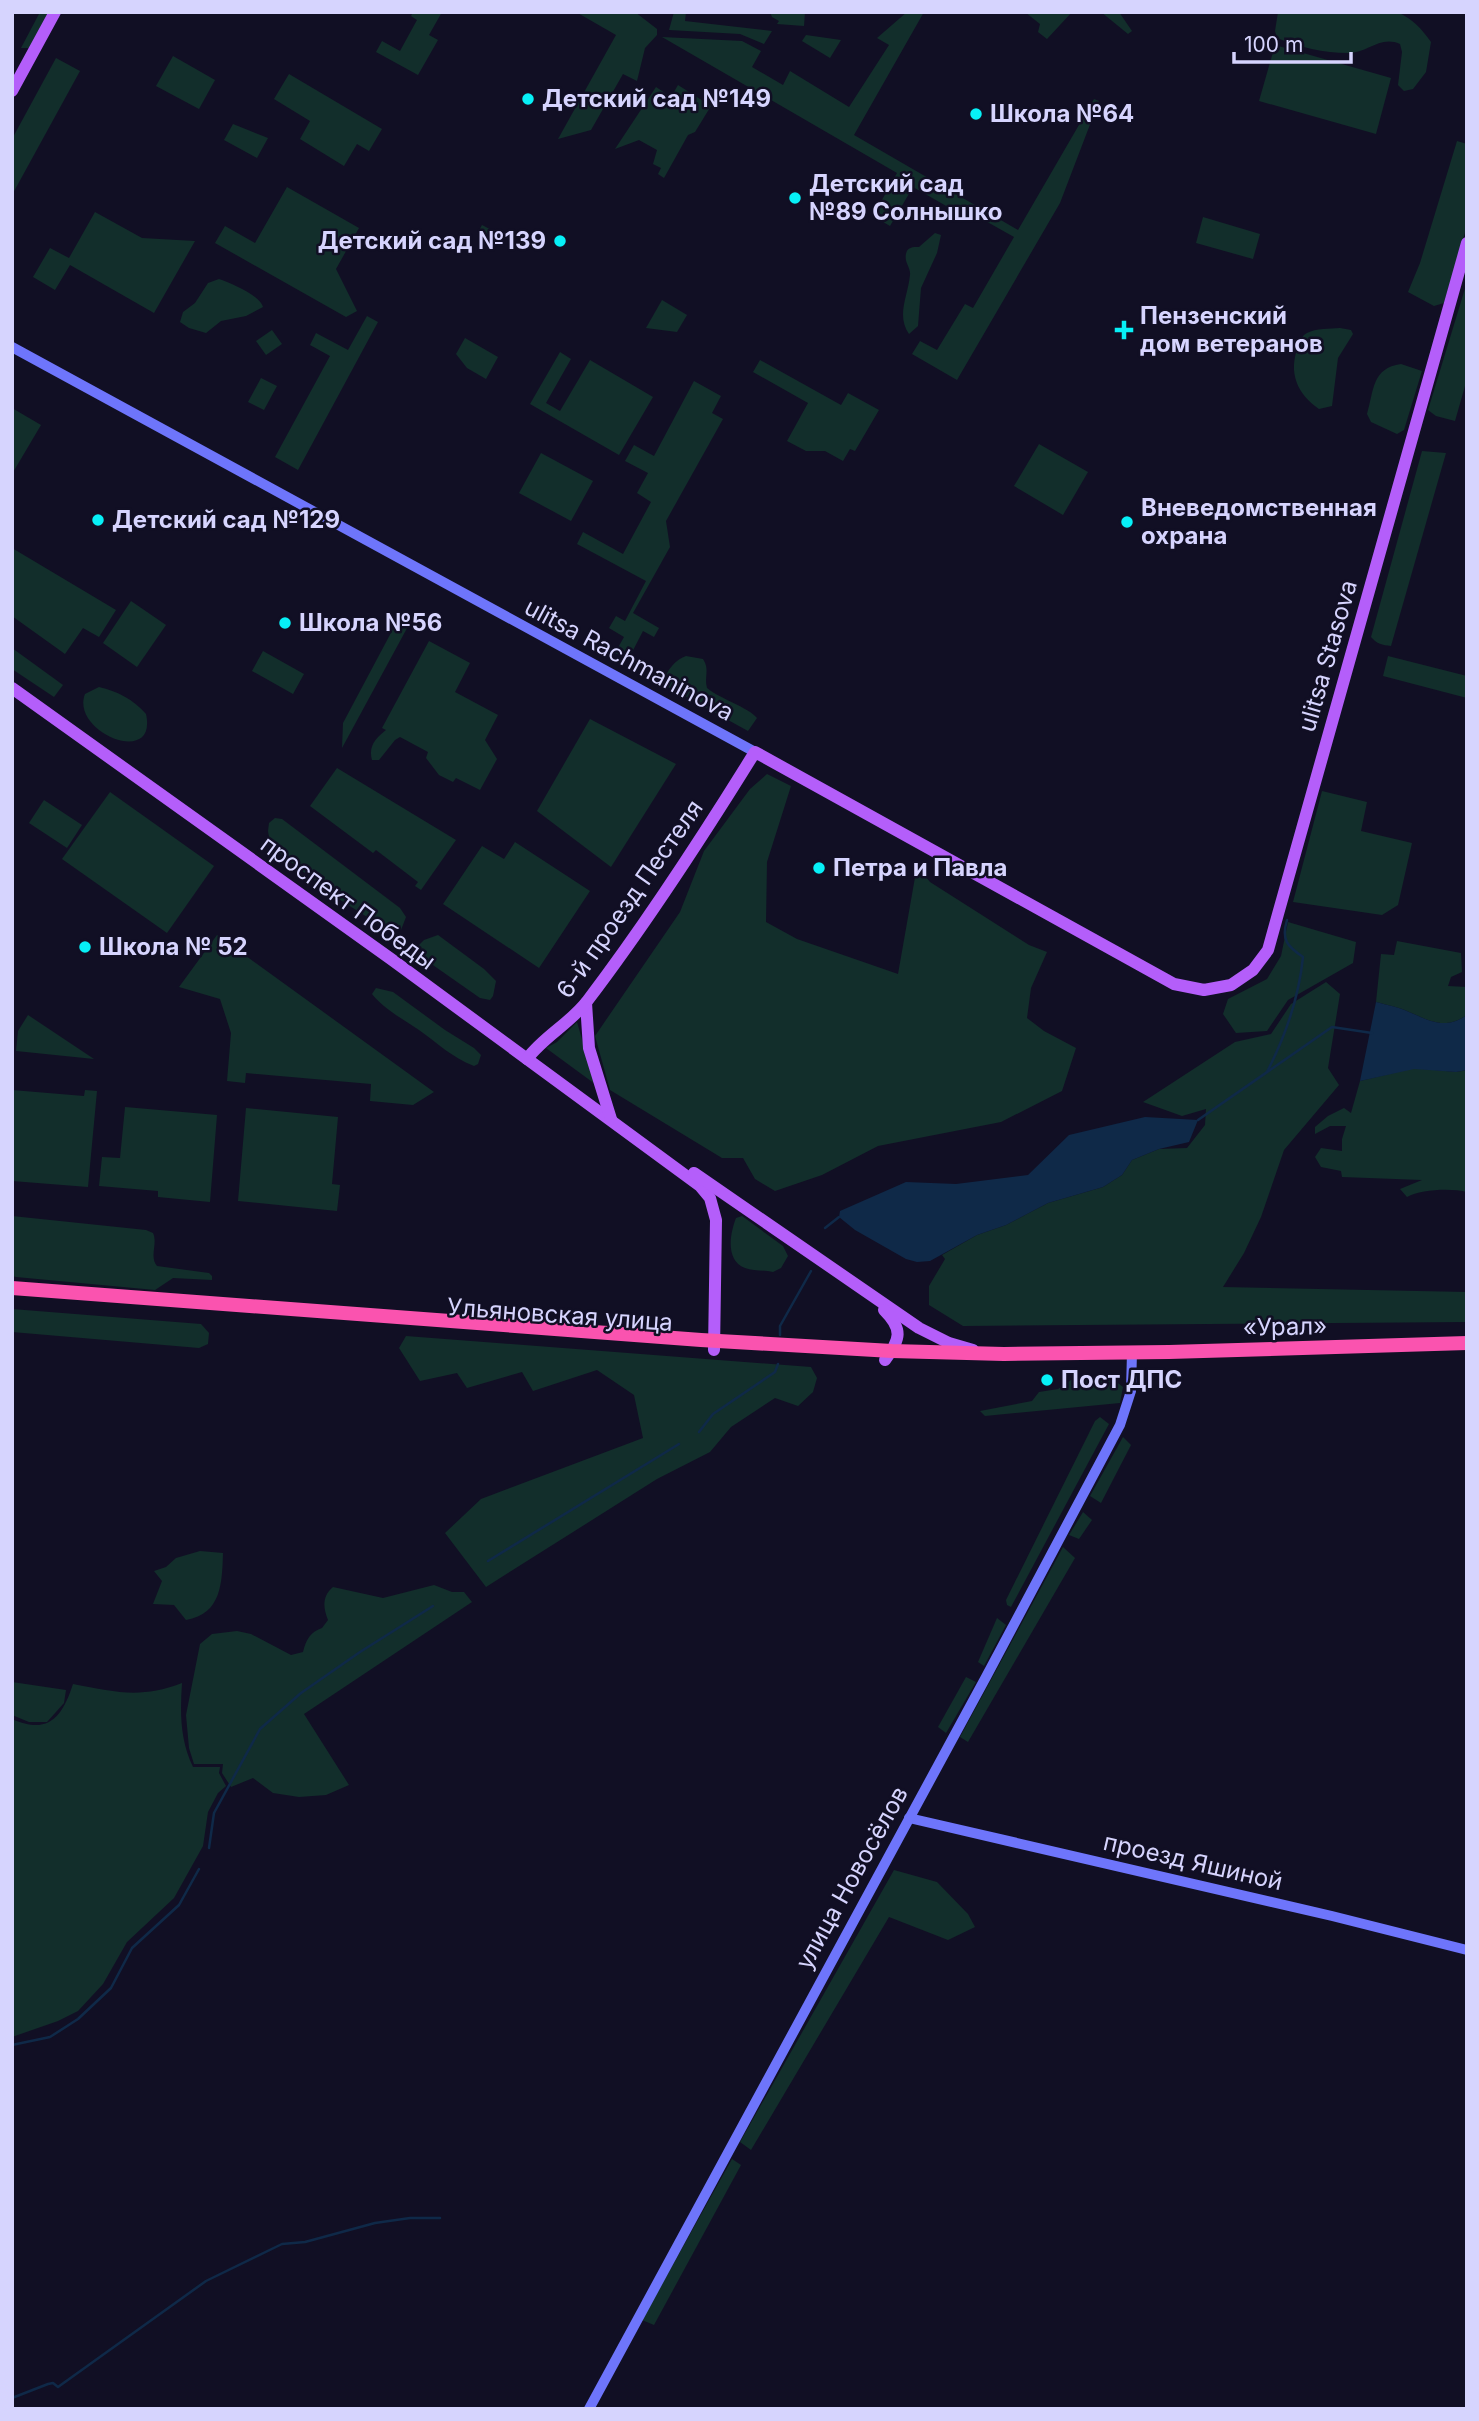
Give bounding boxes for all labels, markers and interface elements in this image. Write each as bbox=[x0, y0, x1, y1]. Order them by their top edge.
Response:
scale bar bbox=[1234, 21, 1351, 65]
text: 100 m bbox=[1244, 32, 1303, 57]
place label: Детский сад №149 bbox=[542, 84, 771, 113]
marker: Детский сад №149 bbox=[520, 91, 536, 107]
place label: Школа №64 bbox=[990, 99, 1134, 128]
marker: Школа №64 bbox=[968, 106, 984, 122]
place label: Детский сад №89 Солнышко bbox=[809, 169, 1002, 226]
marker: Детский сад №89 Солнышко bbox=[787, 190, 803, 206]
place label: Детский сад №139 bbox=[318, 226, 546, 255]
marker: Детский сад №139 bbox=[552, 233, 568, 249]
place label: Пензенский дом ветеранов bbox=[1140, 301, 1323, 358]
marker: Пензенский дом ветеранов bbox=[1114, 320, 1134, 340]
place label: Вневедомственная охрана bbox=[1141, 493, 1377, 550]
place label: Детский сад №129 bbox=[112, 505, 340, 534]
marker: Детский сад №129 bbox=[90, 512, 106, 528]
marker: Вневедомственная охрана bbox=[1119, 514, 1135, 530]
street label: ulitsa Stasova bbox=[1292, 577, 1363, 735]
street label: ulitsa Rachmaninova bbox=[520, 592, 739, 727]
place label: Школа №56 bbox=[299, 608, 442, 637]
marker: Школа №56 bbox=[277, 615, 293, 631]
street label: 6-й проезд Пестеля bbox=[550, 794, 709, 1003]
street label: проспект Победы bbox=[255, 829, 441, 976]
place label: Петра и Павла bbox=[833, 853, 1007, 882]
marker: Петра и Павла bbox=[811, 860, 827, 876]
place label: Школа № 52 bbox=[99, 932, 248, 961]
marker: Школа № 52 bbox=[77, 939, 93, 955]
street label: Ульяновская улица bbox=[446, 1292, 674, 1337]
street label: «Урал» bbox=[1243, 1311, 1327, 1342]
place label: Пост ДПС bbox=[1061, 1365, 1182, 1394]
marker: Пост ДПС bbox=[1039, 1372, 1055, 1388]
street label: улица Новосёлов bbox=[789, 1781, 914, 1974]
street label: проезд Яшиной bbox=[1101, 1827, 1286, 1896]

